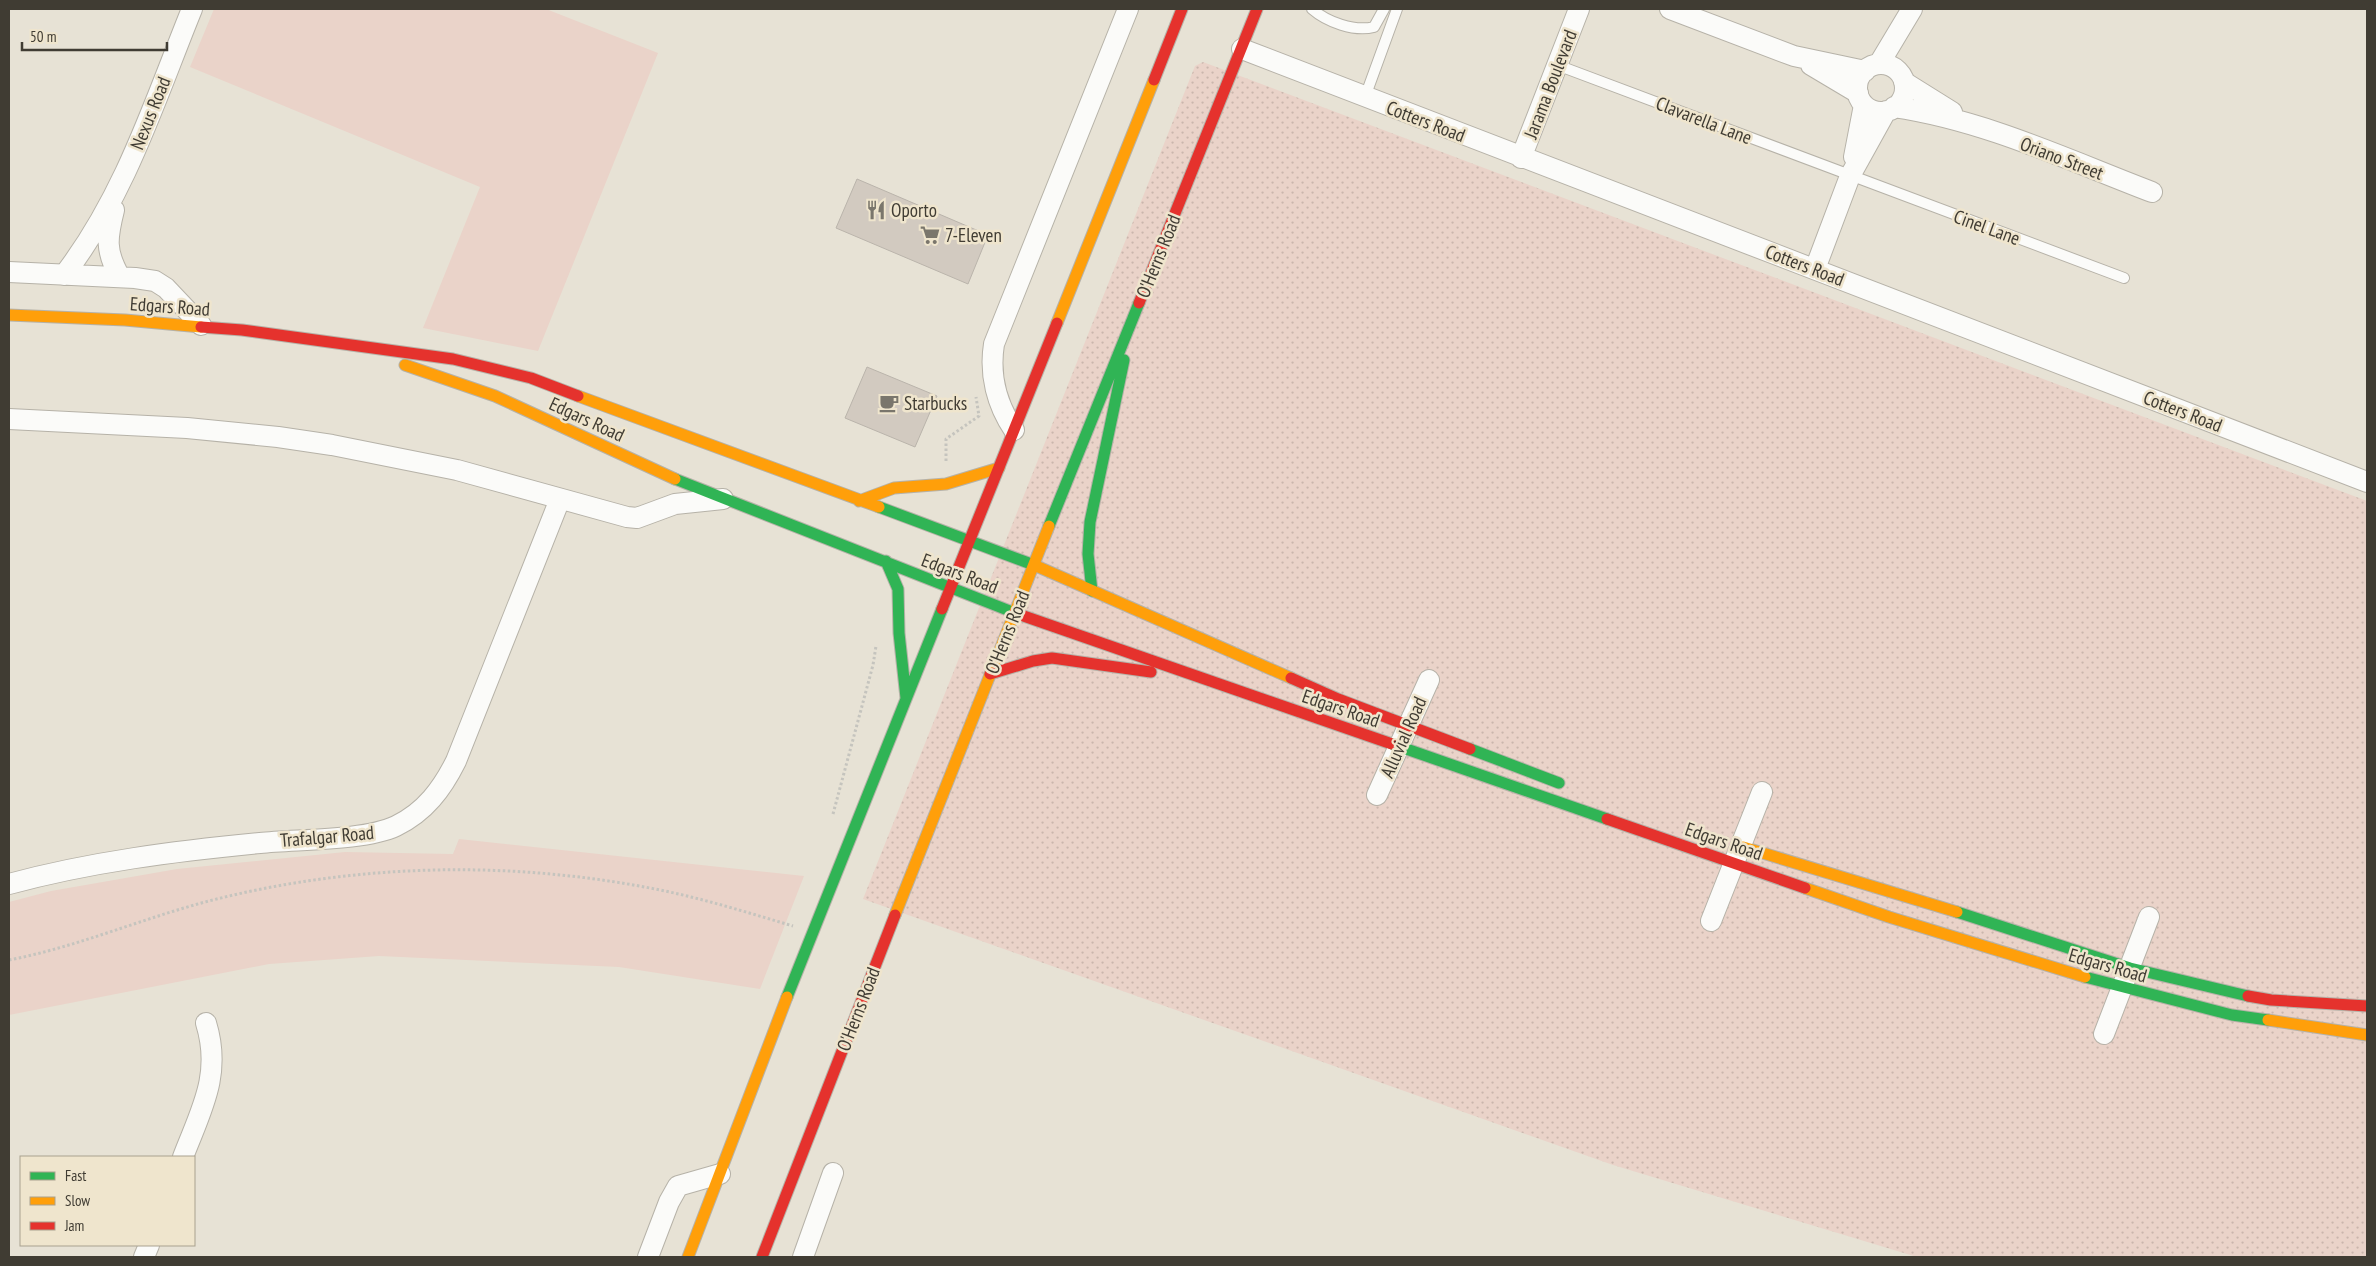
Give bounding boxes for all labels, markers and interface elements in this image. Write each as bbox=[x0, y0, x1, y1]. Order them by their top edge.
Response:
scale bar bbox=[22, 20, 168, 52]
street label: Jarama Boulevard bbox=[1518, 26, 1582, 143]
text: 50 m bbox=[30, 27, 56, 46]
street label: Nexus Road bbox=[125, 73, 175, 153]
street label: Clavarella Lane bbox=[1653, 91, 1755, 149]
street label: Cotters Road bbox=[1383, 95, 1469, 147]
street label: Oriano Street bbox=[2017, 131, 2108, 185]
place label: Oporto bbox=[891, 198, 937, 222]
restaurant icon: Oporto bbox=[865, 199, 887, 221]
street label: Cinel Lane bbox=[1951, 204, 2024, 250]
street label: O'Herns Road bbox=[1130, 211, 1186, 301]
place label: 7-Eleven bbox=[945, 223, 1002, 247]
supermarket icon: 7-Eleven bbox=[919, 224, 941, 246]
street label: Cotters Road bbox=[1762, 239, 1848, 291]
street label: Edgars Road bbox=[129, 291, 211, 321]
street label: Cotters Road bbox=[2140, 385, 2226, 437]
street label: Edgars Road bbox=[546, 391, 628, 447]
place label: Starbucks bbox=[904, 391, 967, 415]
cafe icon: Starbucks bbox=[878, 392, 900, 414]
street label: Edgars Road bbox=[918, 547, 1002, 599]
street label: O'Herns Road bbox=[979, 587, 1035, 677]
street label: Edgars Road bbox=[1299, 684, 1383, 732]
street label: Alluvial Road bbox=[1375, 693, 1431, 781]
street label: Edgars Road bbox=[1682, 817, 1766, 865]
street label: Trafalgar Road bbox=[279, 820, 375, 852]
street label: Edgars Road bbox=[2066, 942, 2150, 988]
street label: O'Herns Road bbox=[831, 964, 885, 1054]
legend bbox=[20, 1156, 195, 1246]
text: Fast bbox=[65, 1166, 86, 1185]
text: Slow bbox=[65, 1191, 90, 1210]
text: Jam bbox=[64, 1216, 84, 1235]

